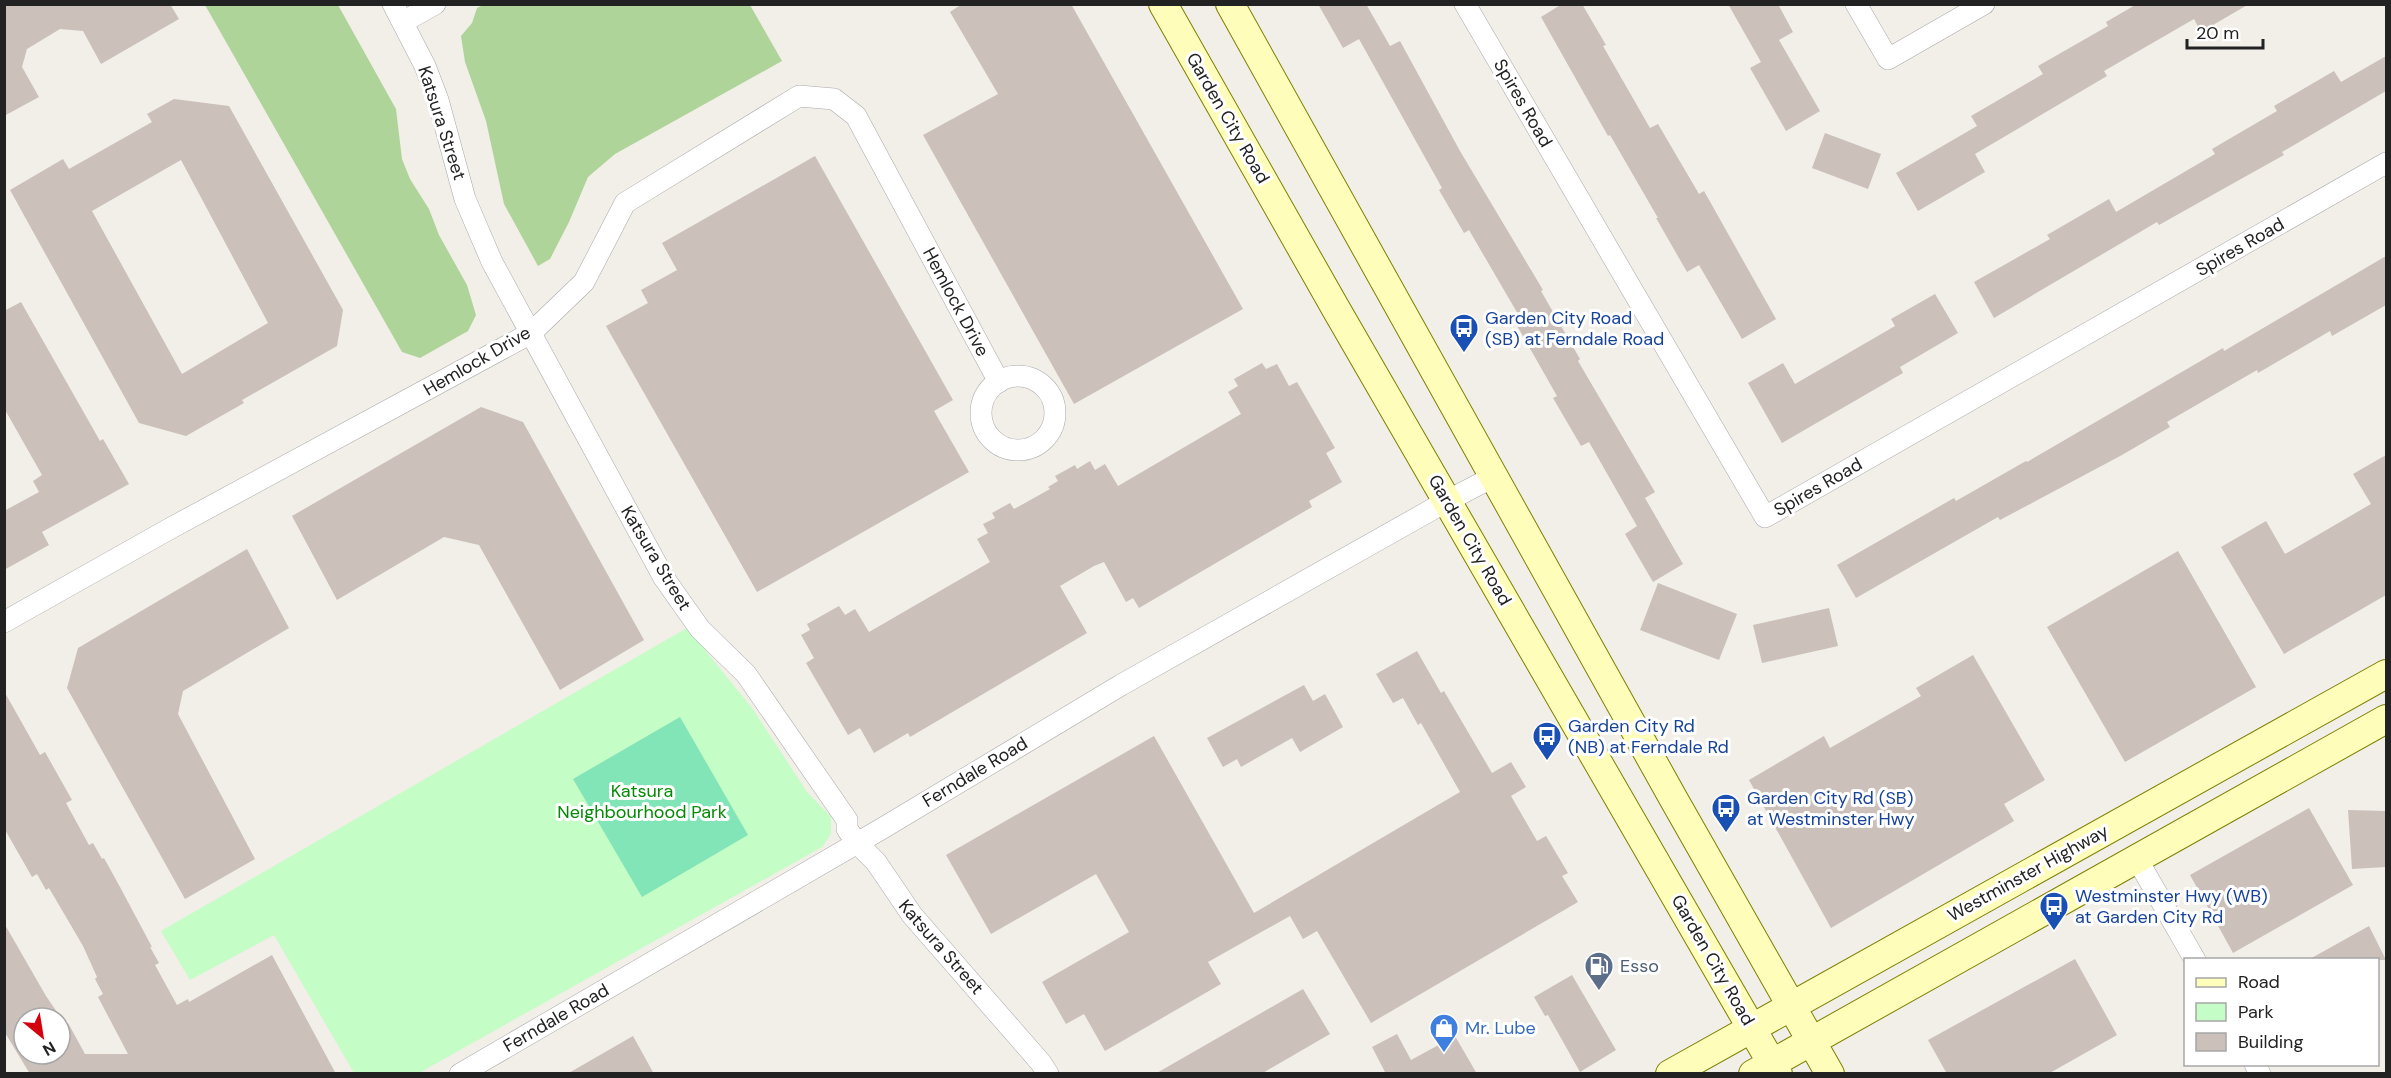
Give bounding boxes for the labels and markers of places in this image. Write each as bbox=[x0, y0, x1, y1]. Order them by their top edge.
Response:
place label: Garden City Road (SB) at Ferndale Road bbox=[1485, 306, 1664, 351]
bus stop icon: Garden City Road (SB) at Ferndale Road bbox=[1448, 312, 1480, 354]
place label: Garden City Rd (NB) at Ferndale Rd bbox=[1568, 714, 1729, 759]
bus stop icon: Garden City Rd (NB) at Ferndale Rd bbox=[1531, 720, 1563, 762]
place label: Garden City Rd (SB) at Westminster Hwy bbox=[1747, 786, 1915, 831]
bus stop icon: Garden City Rd (SB) at Westminster Hwy bbox=[1710, 792, 1742, 834]
place label: Westminster Hwy (WB) at Garden City Rd bbox=[2075, 884, 2268, 929]
bus stop icon: Westminster Hwy (WB) at Garden City Rd bbox=[2038, 890, 2070, 932]
fuel station icon: Esso bbox=[1583, 950, 1615, 992]
place label: Esso bbox=[1620, 954, 1659, 978]
shop icon: Mr. Lube bbox=[1428, 1012, 1460, 1054]
place label: Mr. Lube bbox=[1465, 1016, 1536, 1040]

